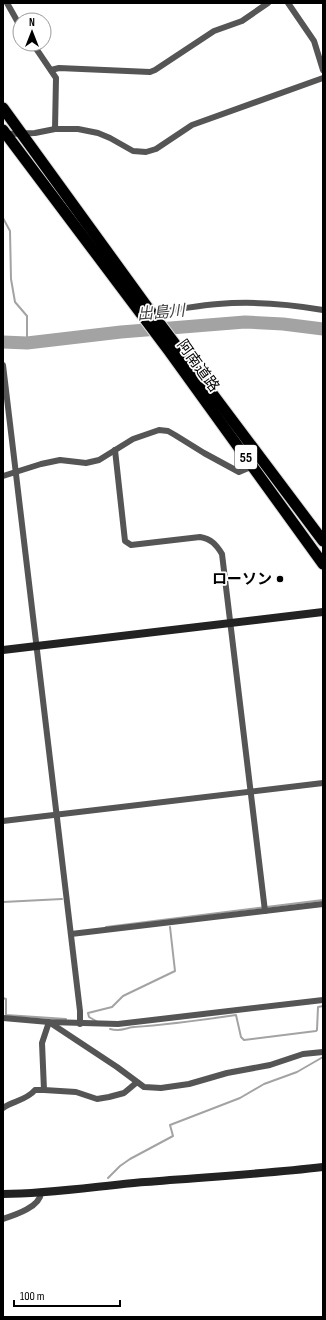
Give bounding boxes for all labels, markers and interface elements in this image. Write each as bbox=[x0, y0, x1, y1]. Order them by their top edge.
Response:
north arrow bbox=[12, 12, 52, 52]
text: N bbox=[29, 16, 35, 29]
water label: 出島川 bbox=[136, 301, 188, 325]
street label: 阿南道路 bbox=[173, 336, 223, 396]
road number: 55 bbox=[235, 445, 257, 469]
place label: ローソン bbox=[212, 570, 272, 589]
marker: ローソン bbox=[275, 574, 285, 584]
scale bar bbox=[14, 1282, 120, 1308]
text: 100 m bbox=[20, 1289, 45, 1304]

